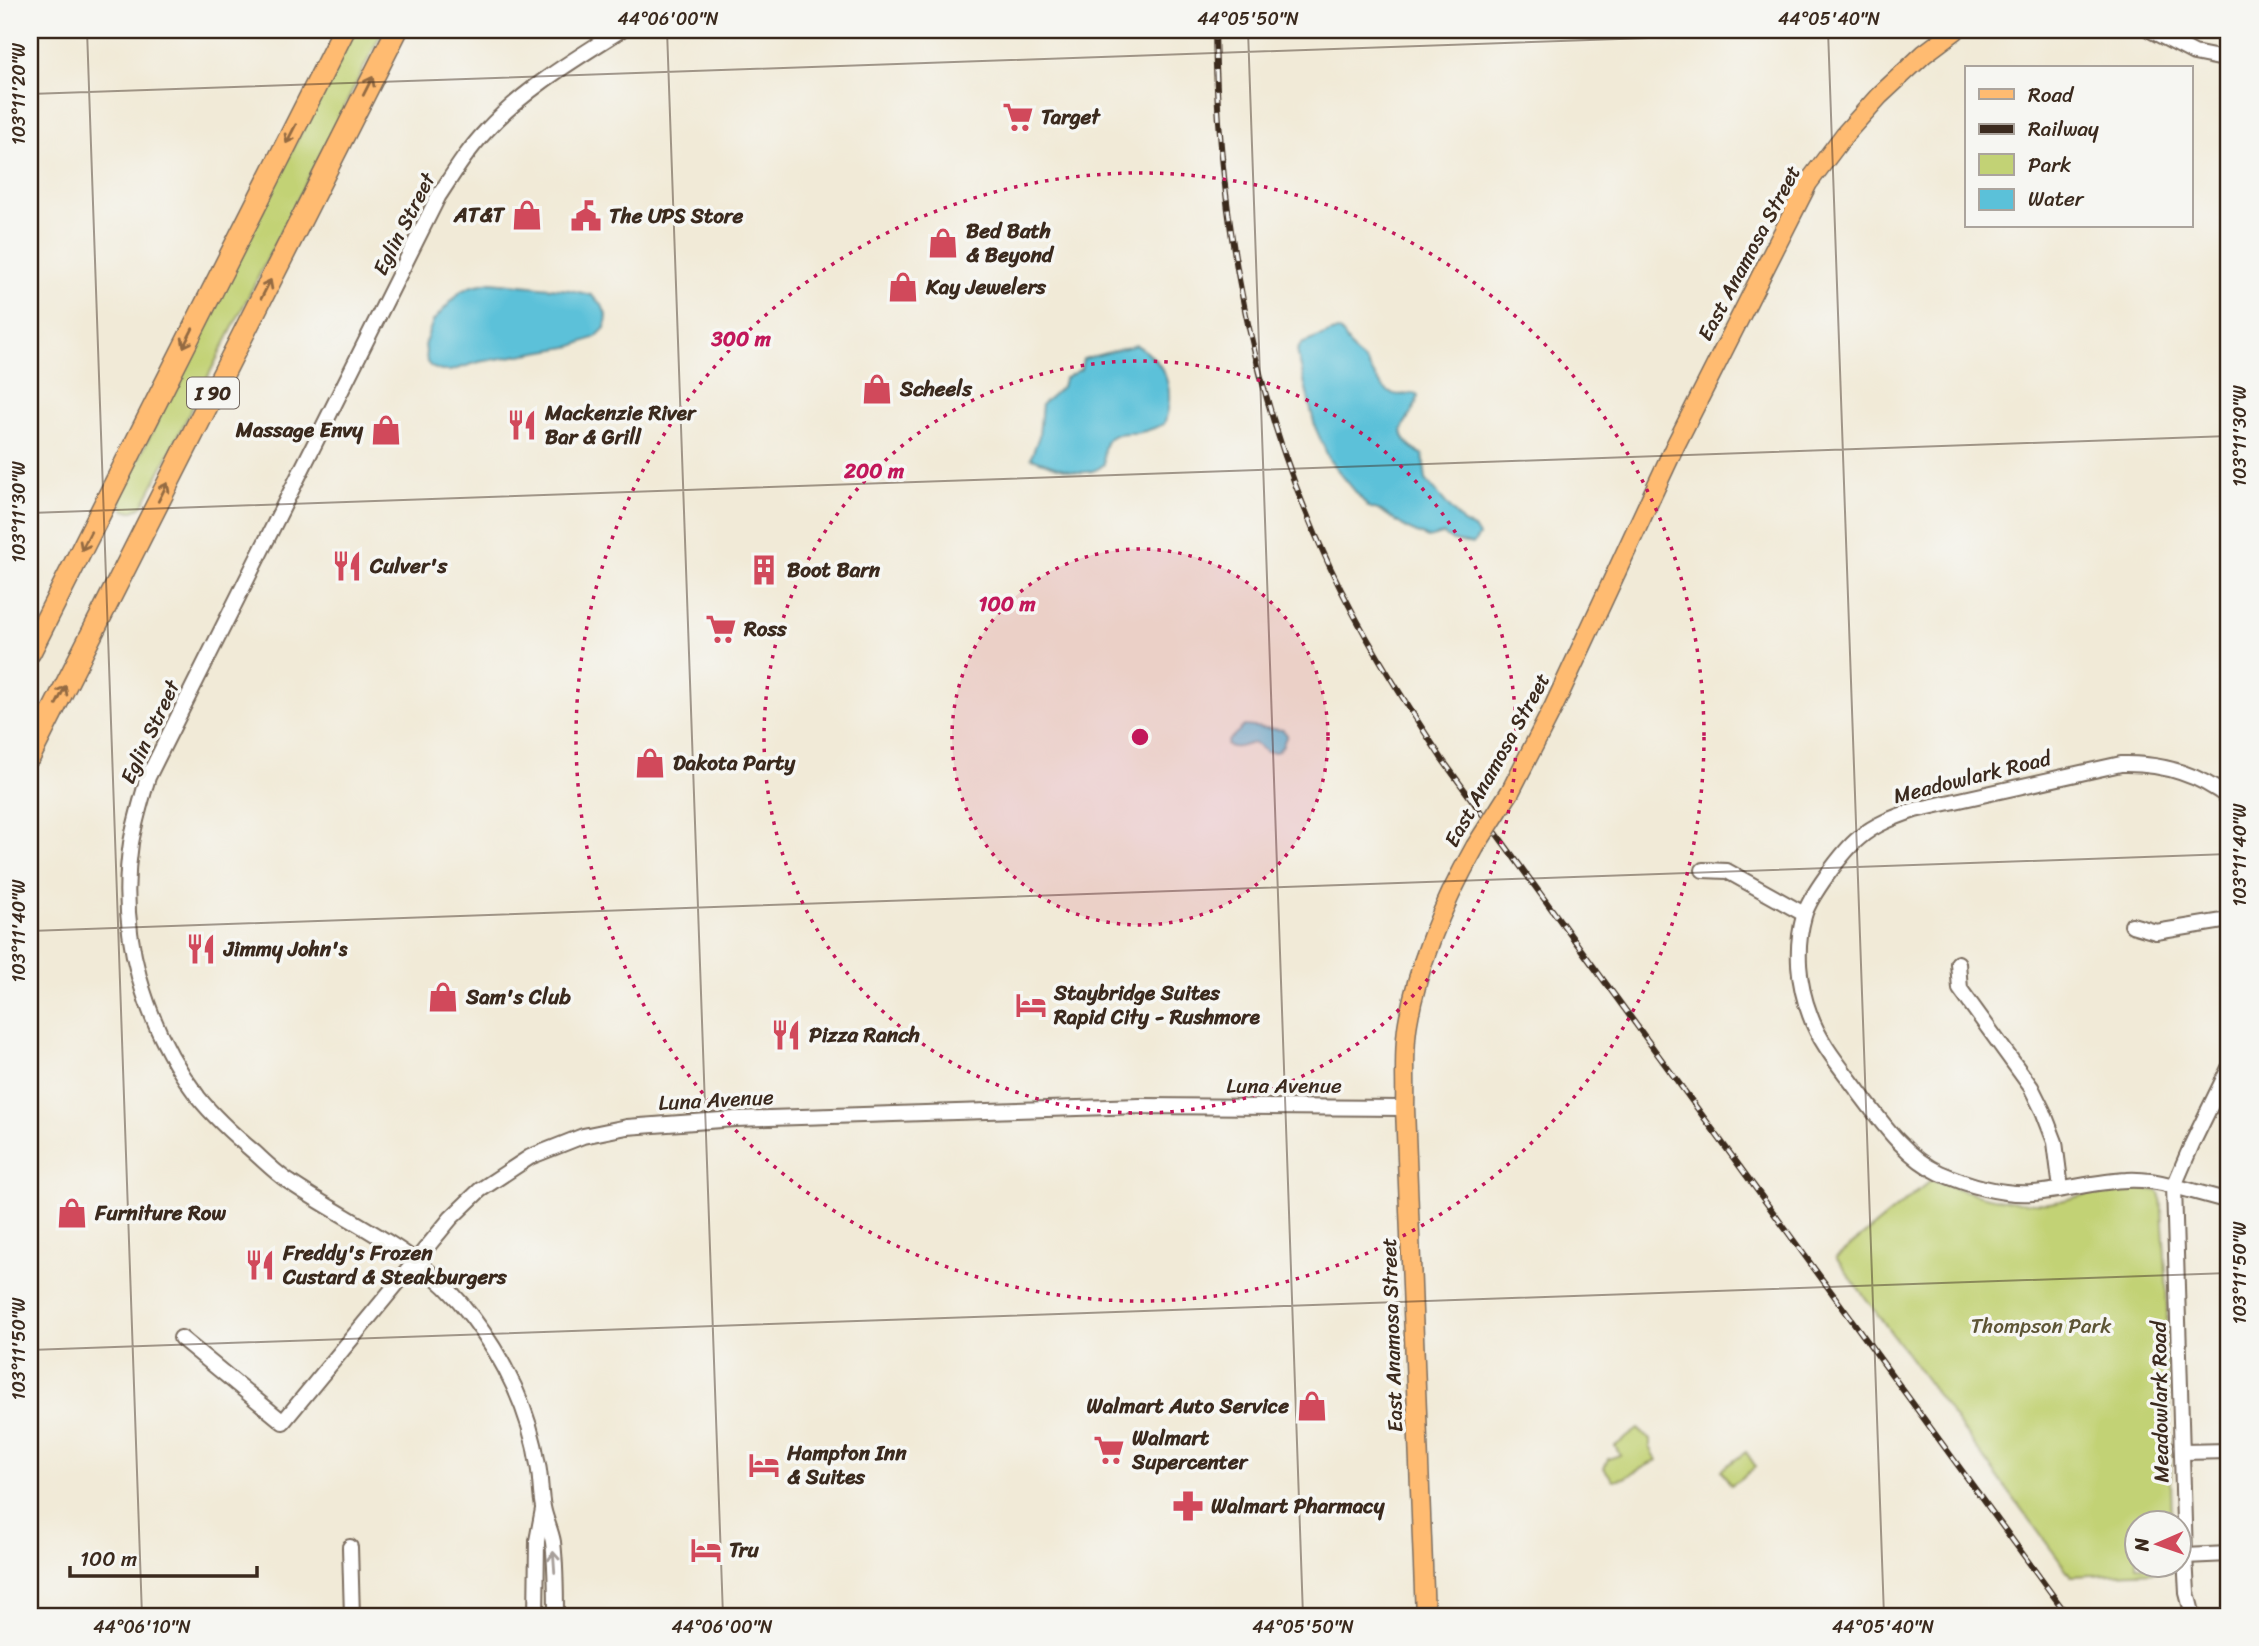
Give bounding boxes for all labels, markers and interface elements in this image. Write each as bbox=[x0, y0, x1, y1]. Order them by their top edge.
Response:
text: 44°06'00"N bbox=[617, 3, 719, 35]
text: 44°05'50"N bbox=[1197, 3, 1299, 35]
text: 44°05'40"N bbox=[1778, 3, 1880, 35]
text: 103°11'20"W bbox=[3, 42, 35, 145]
legend bbox=[1965, 66, 2192, 228]
one-way arrow bbox=[362, 76, 376, 97]
text: Road bbox=[2028, 76, 2075, 114]
place label: Target bbox=[1041, 98, 1101, 136]
supermarket icon: Target bbox=[1001, 100, 1035, 134]
text: Railway bbox=[2028, 110, 2099, 148]
one-way arrow bbox=[283, 123, 297, 144]
text: Park bbox=[2028, 146, 2071, 184]
street label: East Anamosa Street bbox=[1687, 158, 1811, 348]
street label: Eglin Street bbox=[362, 164, 447, 282]
text: Water bbox=[2028, 180, 2085, 218]
place label: AT&T bbox=[453, 196, 506, 234]
place label: The UPS Store bbox=[609, 197, 743, 235]
shop icon: AT&T bbox=[510, 198, 544, 232]
public building icon: The UPS Store bbox=[569, 199, 603, 233]
place label: Bed Bath & Beyond bbox=[966, 212, 1055, 274]
shop icon: Bed Bath & Beyond bbox=[926, 226, 960, 260]
place label: Kay Jewelers bbox=[925, 268, 1046, 306]
shop icon: Kay Jewelers bbox=[886, 270, 920, 304]
one-way arrow bbox=[259, 279, 273, 300]
text: 300 m bbox=[710, 320, 772, 358]
one-way arrow bbox=[181, 327, 195, 348]
place label: Scheels bbox=[899, 370, 973, 408]
shop icon: Scheels bbox=[860, 372, 894, 406]
road number: I 90 bbox=[187, 378, 239, 408]
text: 103°11'30"W bbox=[2224, 384, 2256, 487]
place label: Mackenzie River Bar & Grill bbox=[544, 394, 697, 456]
restaurant icon: Mackenzie River Bar & Grill bbox=[505, 408, 539, 442]
place label: Massage Envy bbox=[235, 411, 364, 449]
shop icon: Massage Envy bbox=[369, 413, 403, 447]
text: 200 m bbox=[843, 452, 905, 490]
text: 103°11'30"W bbox=[3, 460, 35, 563]
one-way arrow bbox=[156, 482, 170, 503]
one-way arrow bbox=[79, 530, 93, 551]
place label: Culver's bbox=[369, 547, 448, 585]
restaurant icon: Culver's bbox=[330, 549, 364, 583]
place label: Boot Barn bbox=[787, 551, 881, 589]
building icon: Boot Barn bbox=[747, 553, 781, 587]
text: 100 m bbox=[978, 585, 1036, 623]
place label: Ross bbox=[743, 610, 787, 648]
supermarket icon: Ross bbox=[704, 612, 738, 646]
street label: East Anamosa Street bbox=[1433, 666, 1561, 854]
street label: Eglin Street bbox=[109, 672, 191, 790]
one-way arrow bbox=[54, 685, 68, 706]
centre of rings bbox=[1128, 725, 1152, 749]
street label: Meadowlark Road bbox=[1889, 739, 2057, 815]
place label: Dakota Party bbox=[673, 744, 796, 782]
shop icon: Dakota Party bbox=[633, 746, 667, 780]
text: 103°11'40"W bbox=[2224, 802, 2256, 906]
text: 103°11'40"W bbox=[3, 878, 35, 982]
place label: Jimmy John's bbox=[223, 930, 348, 968]
restaurant icon: Jimmy John's bbox=[184, 932, 218, 966]
place label: Staybridge Suites Rapid City - Rushmore bbox=[1053, 974, 1261, 1036]
place label: Sam's Club bbox=[465, 978, 571, 1016]
shop icon: Sam's Club bbox=[426, 980, 460, 1014]
hotel icon: Staybridge Suites Rapid City - Rushmore bbox=[1014, 988, 1048, 1022]
place label: Pizza Ranch bbox=[809, 1016, 920, 1054]
restaurant icon: Pizza Ranch bbox=[769, 1018, 803, 1052]
street label: Luna Avenue bbox=[1226, 1067, 1342, 1105]
street label: Luna Avenue bbox=[657, 1078, 775, 1122]
place label: Furniture Row bbox=[94, 1194, 226, 1232]
shop icon: Furniture Row bbox=[55, 1196, 89, 1230]
text: 103°11'50"W bbox=[2224, 1221, 2256, 1324]
place label: Freddy's Frozen Custard & Steakburgers bbox=[282, 1234, 507, 1296]
street label: East Anamosa Street bbox=[1370, 1237, 1414, 1433]
restaurant icon: Freddy's Frozen Custard & Steakburgers bbox=[243, 1248, 277, 1282]
text: 103°11'50"W bbox=[3, 1297, 35, 1400]
park label: Thompson Park bbox=[1971, 1307, 2112, 1345]
street label: Meadowlark Road bbox=[2140, 1319, 2180, 1483]
place label: Walmart Auto Service bbox=[1087, 1387, 1289, 1425]
shop icon: Walmart Auto Service bbox=[1295, 1389, 1329, 1423]
place label: Walmart Supercenter bbox=[1131, 1419, 1249, 1481]
supermarket icon: Walmart Supercenter bbox=[1092, 1433, 1126, 1467]
place label: Hampton Inn & Suites bbox=[786, 1434, 907, 1496]
hotel icon: Hampton Inn & Suites bbox=[747, 1448, 781, 1482]
place label: Walmart Pharmacy bbox=[1211, 1487, 1386, 1525]
pharmacy icon: Walmart Pharmacy bbox=[1171, 1489, 1205, 1523]
north arrow bbox=[2122, 1510, 2192, 1580]
place label: Tru bbox=[729, 1531, 759, 1569]
hotel icon: Tru bbox=[689, 1533, 723, 1567]
scale bar bbox=[70, 1534, 257, 1578]
text: N bbox=[2125, 1537, 2158, 1553]
text: 100 m bbox=[80, 1540, 137, 1578]
one-way arrow bbox=[547, 1551, 560, 1573]
text: 44°06'10"N bbox=[93, 1611, 191, 1643]
text: 44°06'00"N bbox=[671, 1611, 773, 1643]
text: 44°05'50"N bbox=[1252, 1611, 1354, 1643]
text: 44°05'40"N bbox=[1832, 1611, 1934, 1643]

